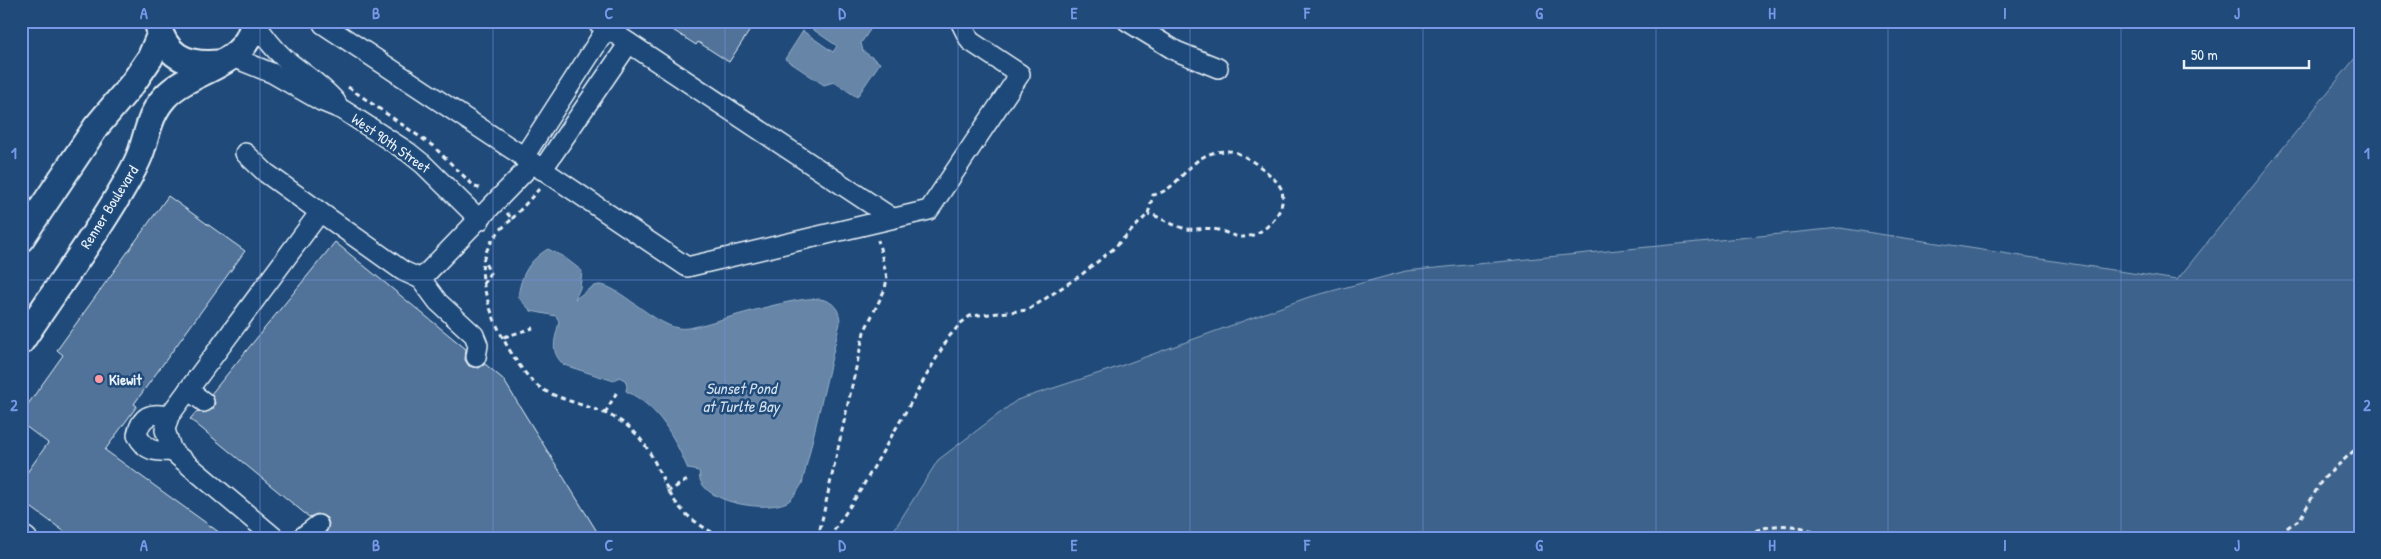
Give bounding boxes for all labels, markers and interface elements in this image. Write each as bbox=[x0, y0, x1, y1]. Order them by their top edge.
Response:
text: A bbox=[140, 2, 148, 24]
text: B bbox=[372, 2, 380, 24]
text: C bbox=[605, 2, 614, 24]
text: D bbox=[838, 2, 846, 24]
text: E bbox=[1070, 2, 1078, 24]
text: F bbox=[1303, 2, 1311, 24]
text: G bbox=[1535, 2, 1543, 24]
text: H bbox=[1768, 2, 1776, 24]
text: I bbox=[2003, 2, 2007, 24]
text: J bbox=[2234, 2, 2240, 24]
scale bar bbox=[2184, 38, 2308, 70]
text: 50 m bbox=[2191, 44, 2218, 65]
street label: West 90th Street bbox=[347, 108, 435, 178]
text: 1 bbox=[11, 142, 17, 164]
text: 1 bbox=[2364, 142, 2370, 164]
street label: Renner Boulevard bbox=[75, 161, 143, 253]
place label: Kiewit bbox=[109, 369, 142, 390]
marker: Kiewit bbox=[93, 373, 105, 385]
water label: Sunset Pond at Turlte Bay bbox=[703, 377, 781, 417]
text: 2 bbox=[10, 394, 18, 416]
text: 2 bbox=[2363, 394, 2371, 416]
text: A bbox=[140, 534, 148, 556]
text: B bbox=[372, 534, 380, 556]
text: C bbox=[605, 534, 614, 556]
text: D bbox=[838, 534, 846, 556]
text: E bbox=[1070, 534, 1078, 556]
text: F bbox=[1303, 534, 1311, 556]
text: G bbox=[1535, 534, 1543, 556]
text: H bbox=[1768, 534, 1776, 556]
text: I bbox=[2003, 534, 2007, 556]
text: J bbox=[2234, 534, 2240, 556]

